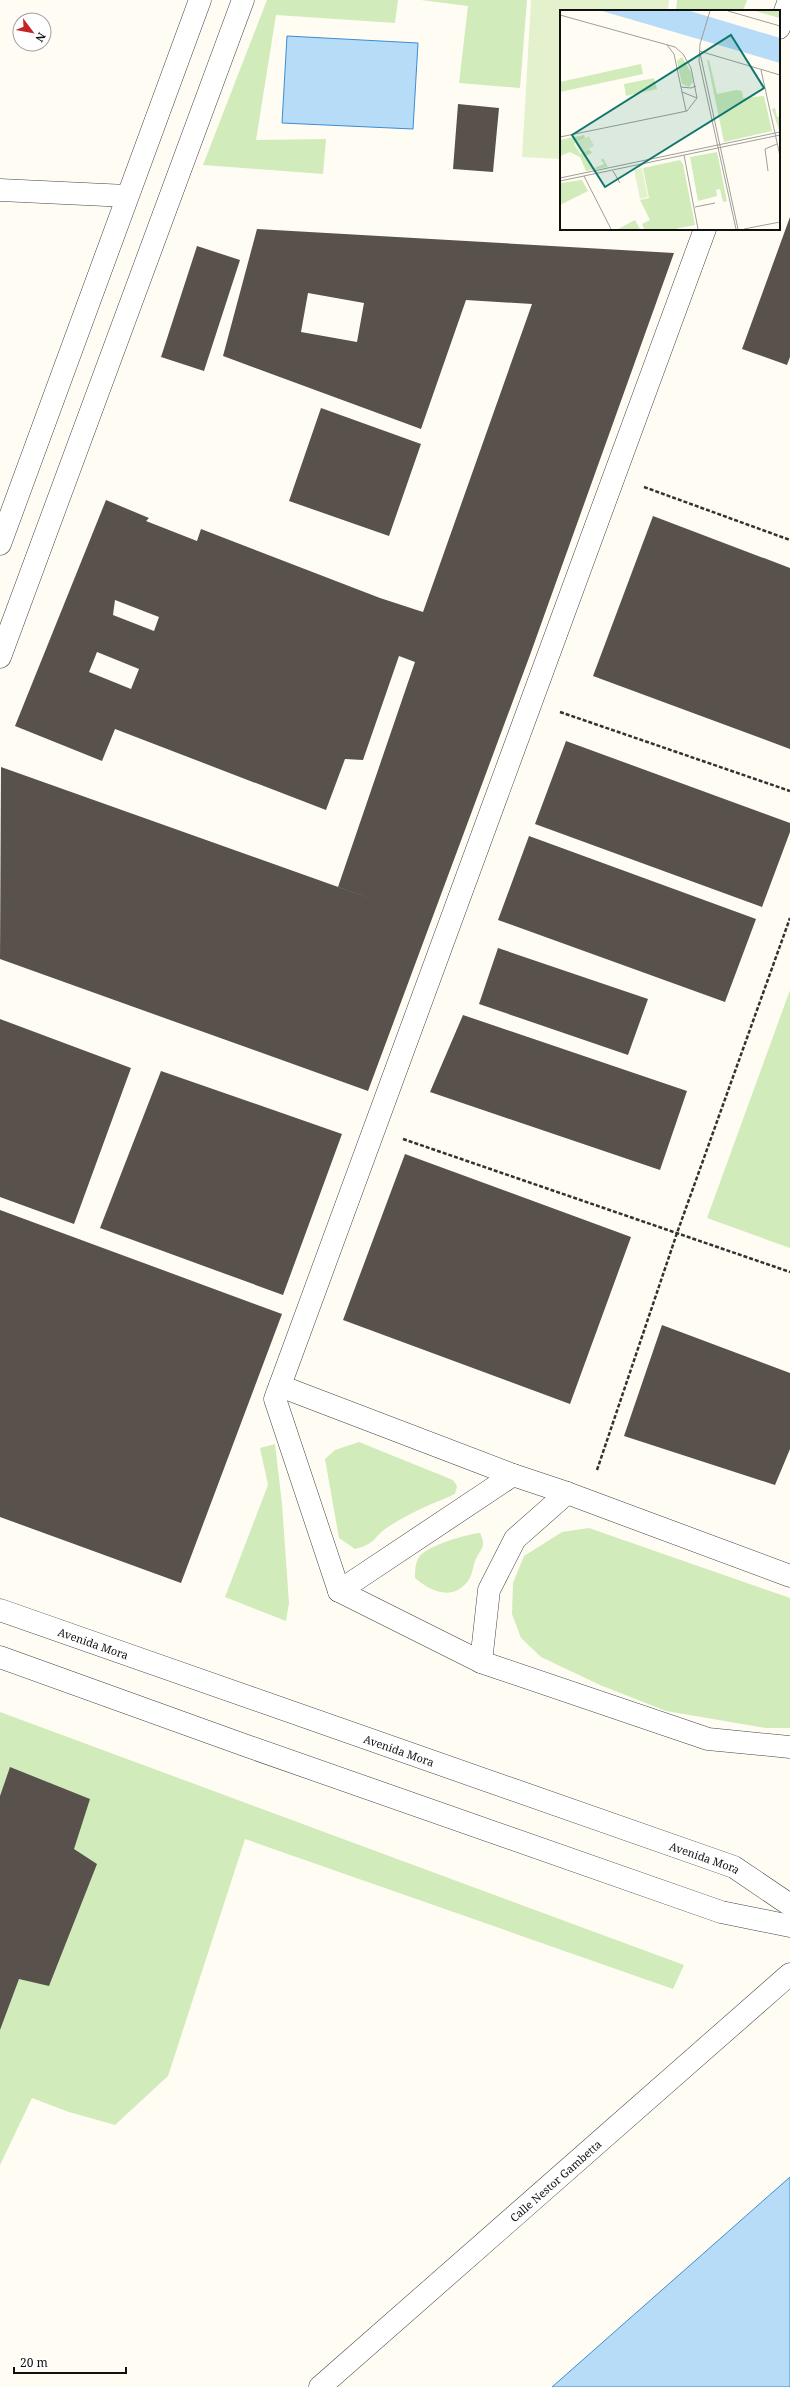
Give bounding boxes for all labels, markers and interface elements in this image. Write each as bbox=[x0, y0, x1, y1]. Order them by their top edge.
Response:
inset map bbox=[560, 10, 780, 230]
north arrow bbox=[12, 12, 52, 52]
text: N bbox=[32, 30, 50, 45]
street label: Avenida Mora bbox=[56, 1623, 131, 1662]
street label: Avenida Mora bbox=[362, 1731, 437, 1769]
street label: Avenida Mora bbox=[668, 1838, 743, 1877]
street label: Calle Nestor Gambetta bbox=[506, 2136, 604, 2225]
scale bar bbox=[14, 2349, 126, 2375]
text: 20 m bbox=[20, 2354, 48, 2371]

